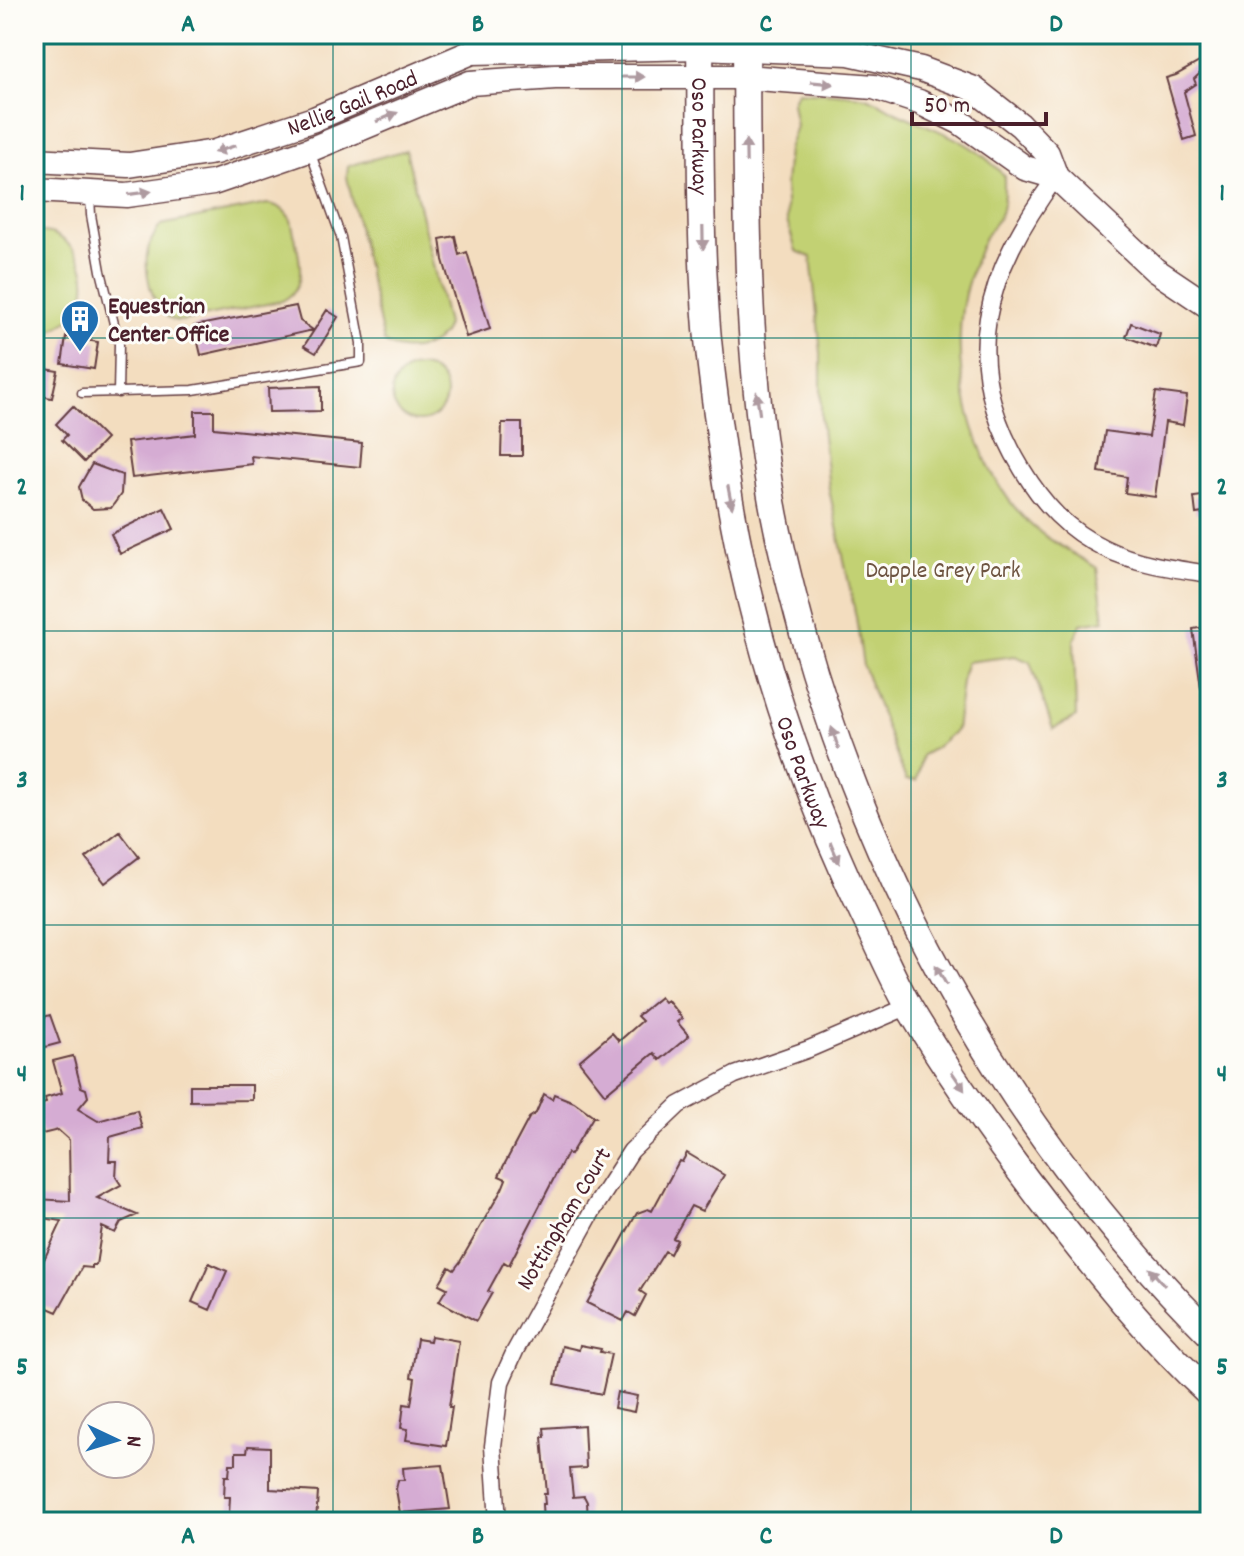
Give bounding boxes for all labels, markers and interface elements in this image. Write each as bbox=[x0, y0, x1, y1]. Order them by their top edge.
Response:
text: A bbox=[181, 7, 195, 44]
text: B bbox=[472, 7, 484, 44]
text: C bbox=[760, 7, 773, 44]
text: D bbox=[1049, 7, 1063, 44]
street label: Nellie Gail Road bbox=[283, 63, 424, 147]
one-way arrow bbox=[621, 70, 646, 83]
scale bar bbox=[912, 76, 1046, 126]
street label: Oso Parkway bbox=[680, 77, 715, 196]
one-way arrow bbox=[810, 77, 835, 90]
text: 50 m bbox=[924, 90, 970, 124]
one-way arrow bbox=[375, 111, 399, 124]
one-way arrow bbox=[739, 138, 752, 163]
one-way arrow bbox=[213, 143, 237, 155]
text: 1 bbox=[19, 176, 25, 213]
text: 1 bbox=[1219, 176, 1225, 213]
one-way arrow bbox=[128, 186, 153, 199]
one-way arrow bbox=[697, 226, 709, 251]
place label: Equestrian Center Office bbox=[108, 291, 230, 353]
building icon: Equestrian Center Office bbox=[59, 298, 101, 353]
one-way arrow bbox=[751, 391, 764, 416]
text: 2 bbox=[16, 470, 28, 507]
text: 2 bbox=[1216, 470, 1228, 507]
one-way arrow bbox=[724, 484, 737, 509]
park label: Dapple Grey Park bbox=[865, 555, 1021, 589]
street label: Oso Parkway bbox=[765, 712, 838, 836]
one-way arrow bbox=[829, 726, 841, 750]
text: 3 bbox=[16, 763, 28, 800]
text: 3 bbox=[1216, 763, 1228, 800]
one-way arrow bbox=[829, 841, 842, 865]
one-way arrow bbox=[934, 964, 948, 986]
text: 4 bbox=[17, 1057, 27, 1094]
text: 4 bbox=[1217, 1057, 1227, 1094]
one-way arrow bbox=[950, 1071, 965, 1092]
street label: Nottingham Court bbox=[510, 1142, 622, 1297]
one-way arrow bbox=[1148, 1268, 1166, 1287]
text: 5 bbox=[16, 1350, 28, 1387]
text: 5 bbox=[1216, 1350, 1228, 1387]
north arrow bbox=[76, 1400, 156, 1480]
text: N bbox=[117, 1435, 148, 1448]
text: A bbox=[181, 1519, 195, 1556]
text: B bbox=[472, 1519, 484, 1556]
text: C bbox=[760, 1519, 773, 1556]
text: D bbox=[1049, 1519, 1063, 1556]

